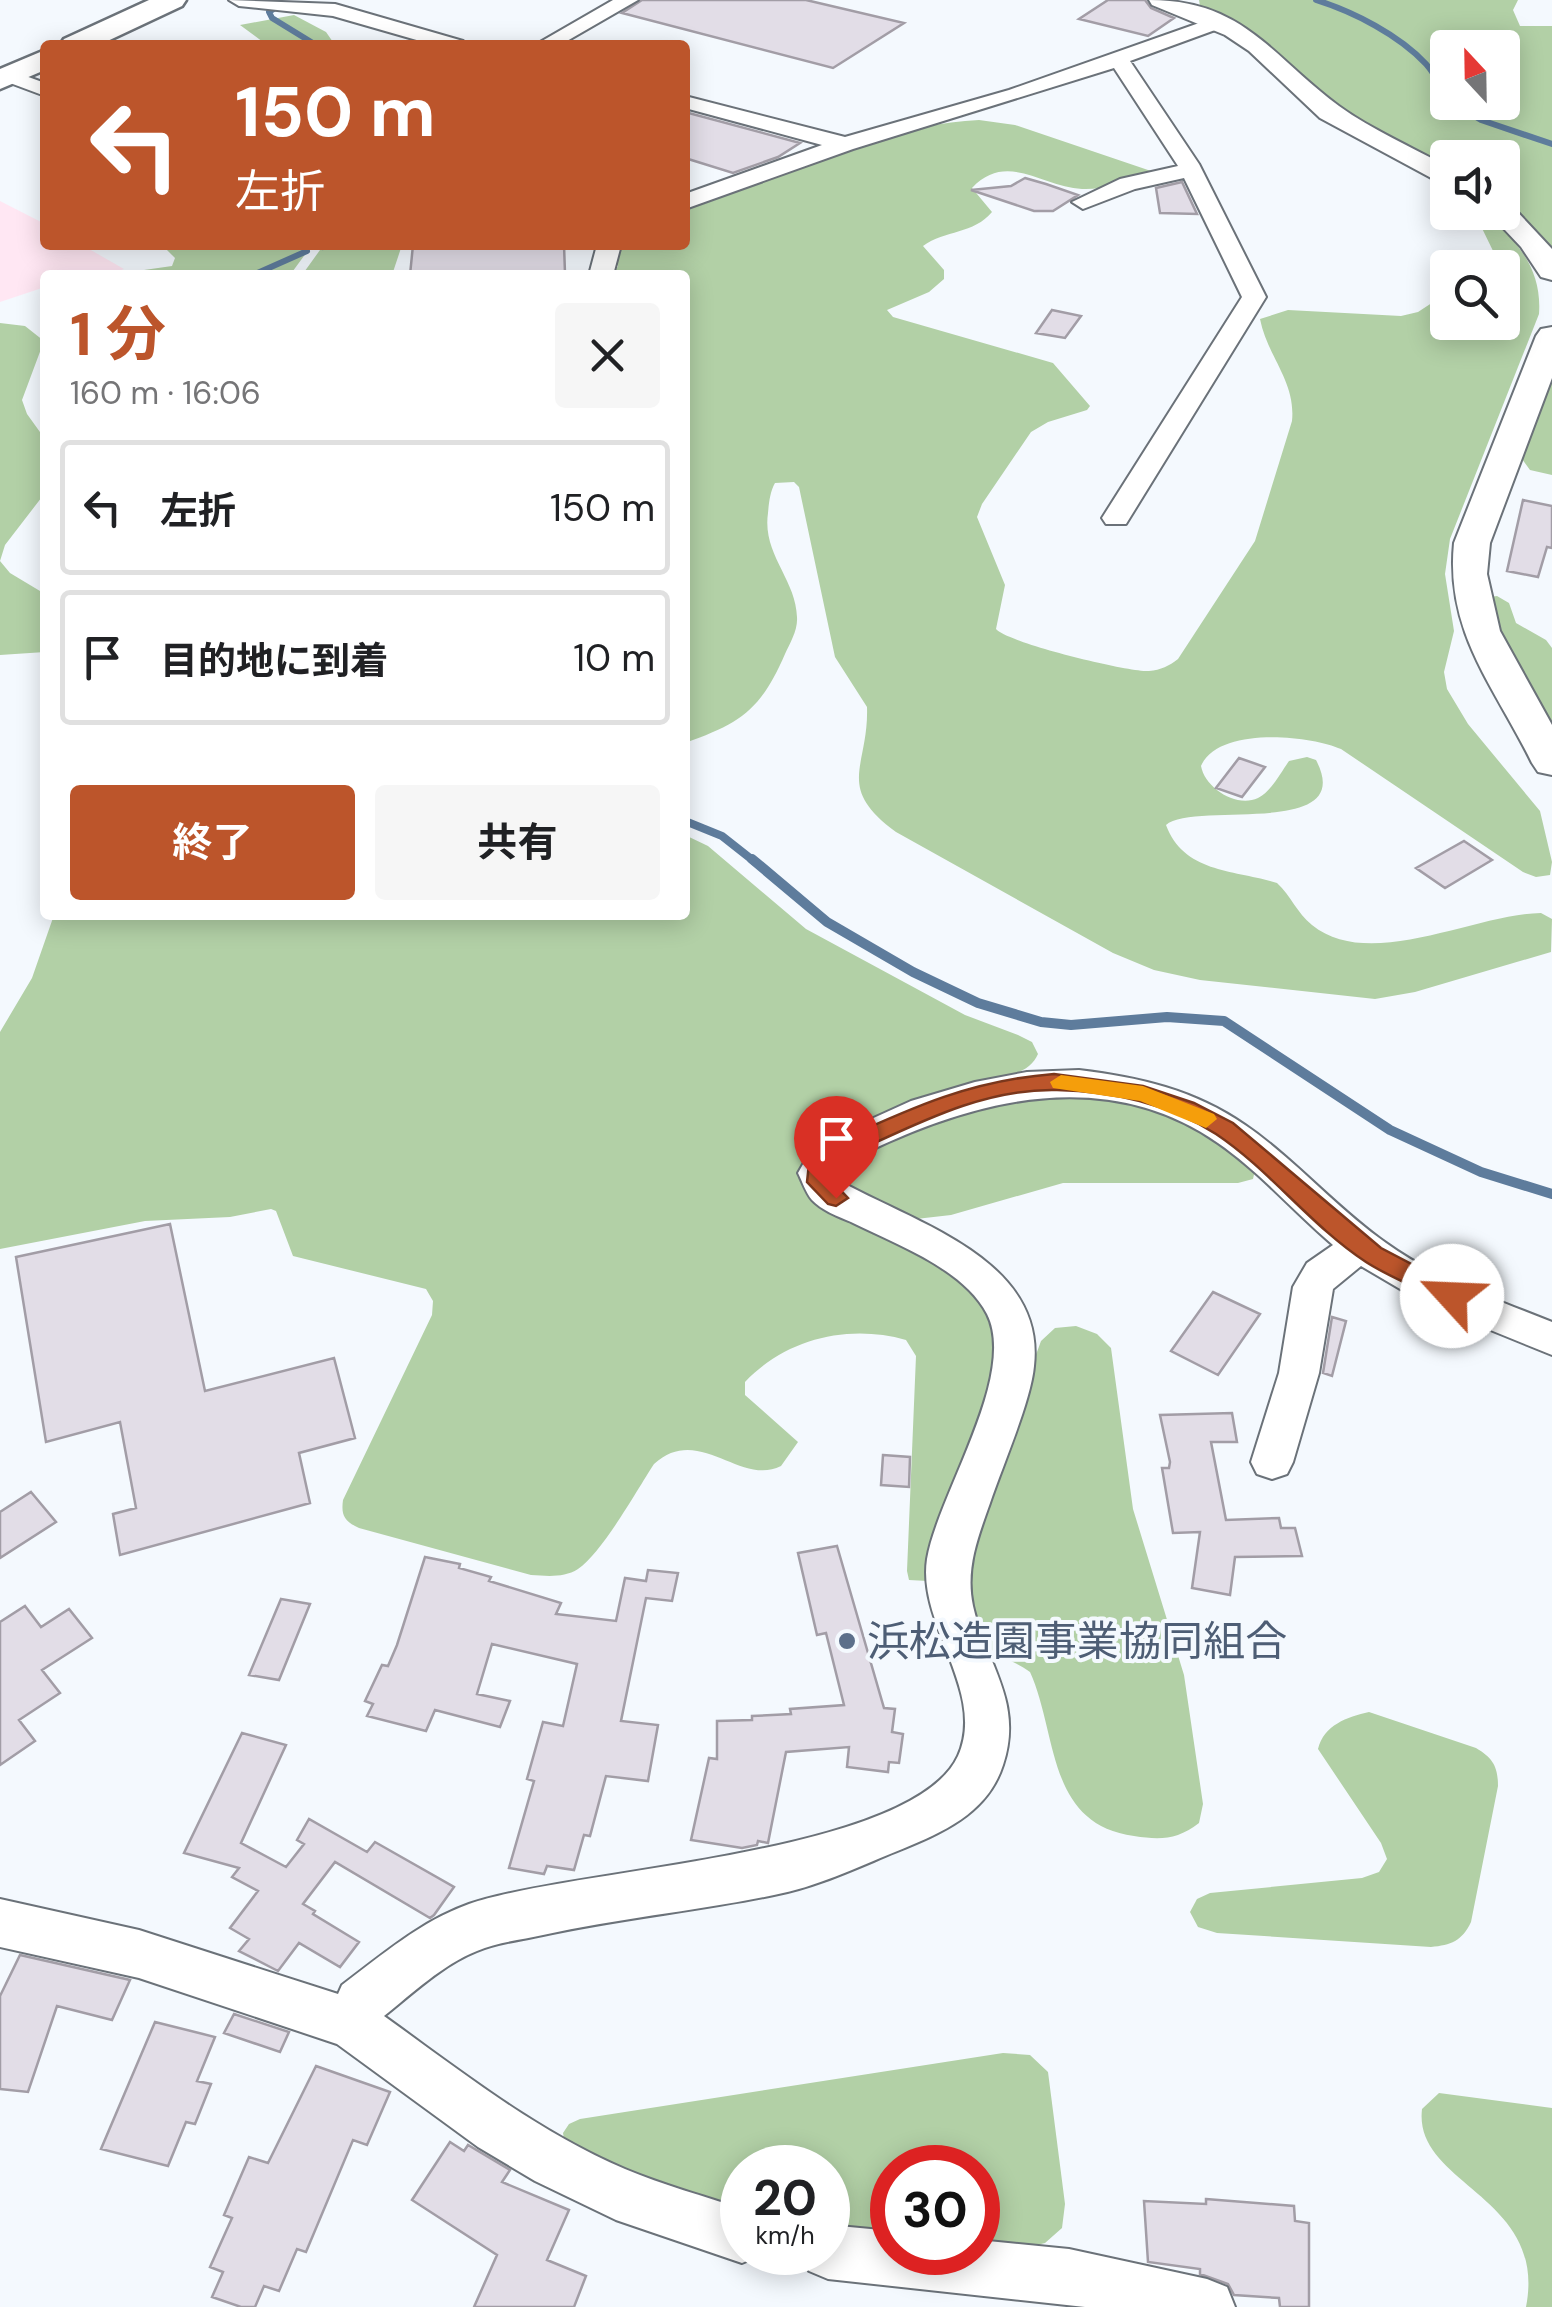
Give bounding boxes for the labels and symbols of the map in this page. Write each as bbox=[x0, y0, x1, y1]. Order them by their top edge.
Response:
north arrow bbox=[1430, 30, 1520, 120]
pin bbox=[794, 1096, 879, 1199]
position arrow bbox=[1400, 1244, 1504, 1348]
place label: 浜松造園事業協同組合 bbox=[867, 1614, 1287, 1669]
marker: 浜松造園事業協同組合 bbox=[836, 1630, 858, 1652]
speed limit sign: 30 bbox=[870, 2145, 1000, 2275]

